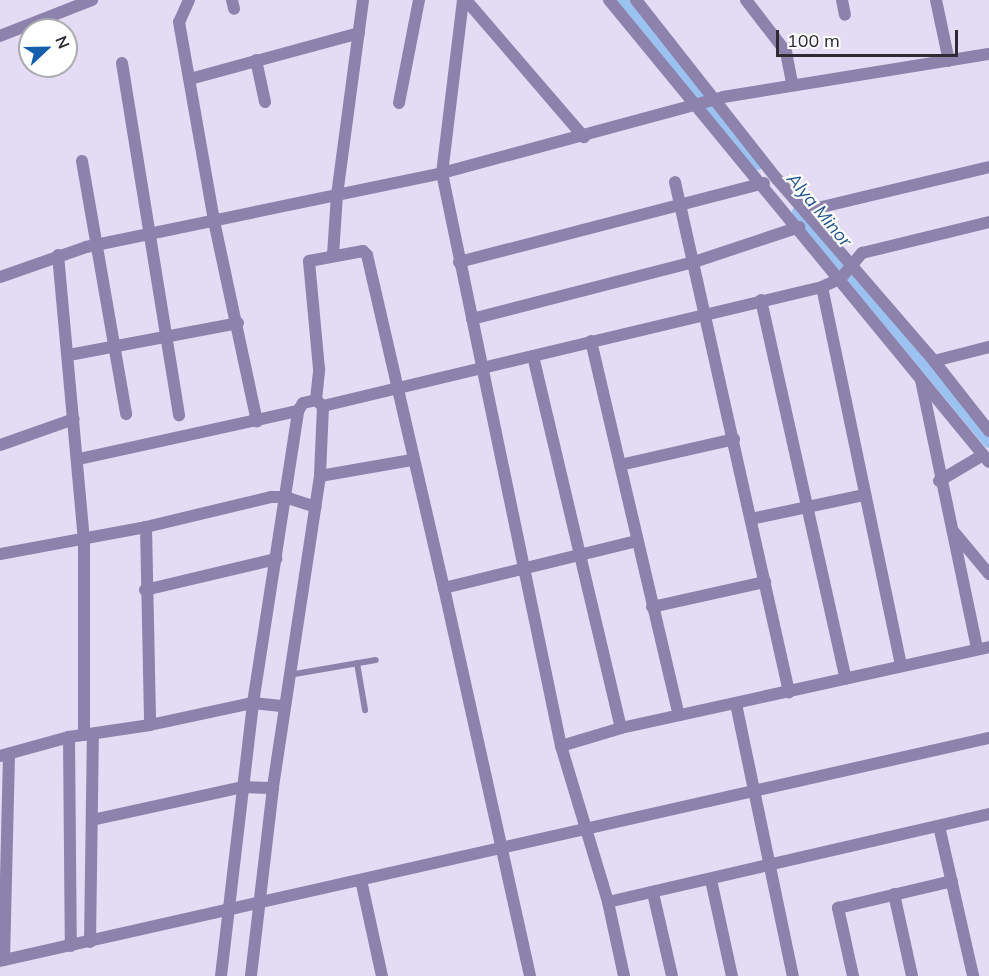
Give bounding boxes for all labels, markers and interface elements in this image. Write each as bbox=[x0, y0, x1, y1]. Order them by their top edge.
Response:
north arrow bbox=[18, 18, 78, 78]
scale bar bbox=[779, 18, 960, 56]
text: 100 m bbox=[787, 29, 840, 52]
text: N bbox=[51, 33, 74, 51]
water label: Alya Minor bbox=[782, 169, 856, 251]

